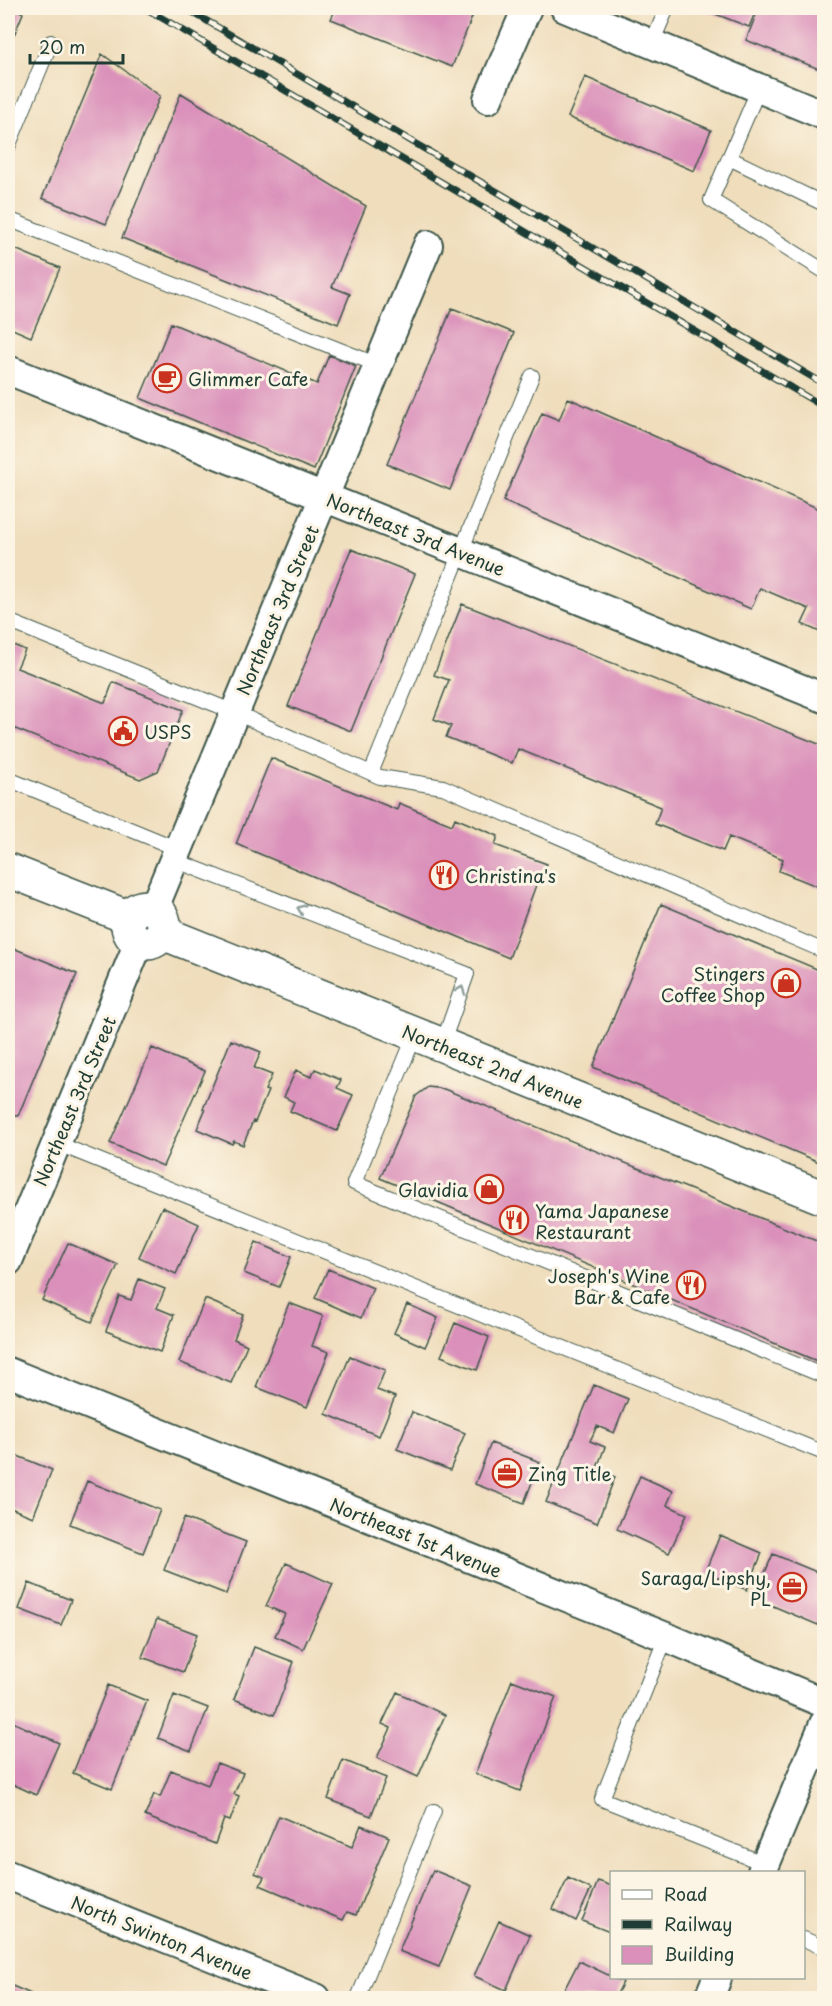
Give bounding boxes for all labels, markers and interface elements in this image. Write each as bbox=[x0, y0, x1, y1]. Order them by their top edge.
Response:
scale bar bbox=[30, 27, 123, 65]
text: 20 m bbox=[39, 33, 85, 60]
cafe icon: Glimmer Cafe bbox=[151, 362, 183, 394]
place label: Glimmer Cafe bbox=[188, 365, 308, 392]
street label: Northeast 3rd Avenue bbox=[323, 486, 509, 582]
street label: Northeast 3rd Street bbox=[229, 521, 325, 699]
public building icon: USPS bbox=[107, 715, 139, 747]
place label: USPS bbox=[144, 718, 192, 745]
restaurant icon: Christina's bbox=[428, 859, 460, 891]
place label: Christina's bbox=[465, 862, 556, 889]
one-way arrow bbox=[296, 904, 307, 917]
place label: Stingers Coffee Shop bbox=[661, 960, 765, 1008]
shop icon: Stingers Coffee Shop bbox=[770, 967, 802, 999]
one-way arrow bbox=[454, 985, 466, 996]
street label: Northeast 3rd Street bbox=[26, 1012, 122, 1190]
street label: Northeast 2nd Avenue bbox=[398, 1017, 588, 1115]
shop icon: Glavidia bbox=[473, 1173, 505, 1205]
place label: Glavidia bbox=[398, 1176, 469, 1203]
place label: Yama Japanese Restaurant bbox=[535, 1197, 669, 1245]
restaurant icon: Yama Japanese Restaurant bbox=[498, 1204, 530, 1236]
place label: Joseph's Wine Bar & Cafe bbox=[548, 1262, 670, 1310]
restaurant icon: Joseph's Wine Bar & Cafe bbox=[675, 1269, 707, 1301]
office icon: Zing Title bbox=[491, 1457, 523, 1489]
place label: Zing Title bbox=[528, 1460, 612, 1487]
street label: Northeast 1st Avenue bbox=[326, 1490, 506, 1584]
place label: Saraga/Lipshy, PL bbox=[641, 1564, 771, 1612]
office icon: Saraga/Lipshy, PL bbox=[776, 1571, 808, 1603]
legend bbox=[610, 1871, 805, 1979]
text: Road bbox=[664, 1880, 708, 1907]
street label: North Swinton Avenue bbox=[67, 1888, 257, 1986]
text: Railway bbox=[664, 1910, 732, 1937]
text: Building bbox=[664, 1940, 734, 1967]

